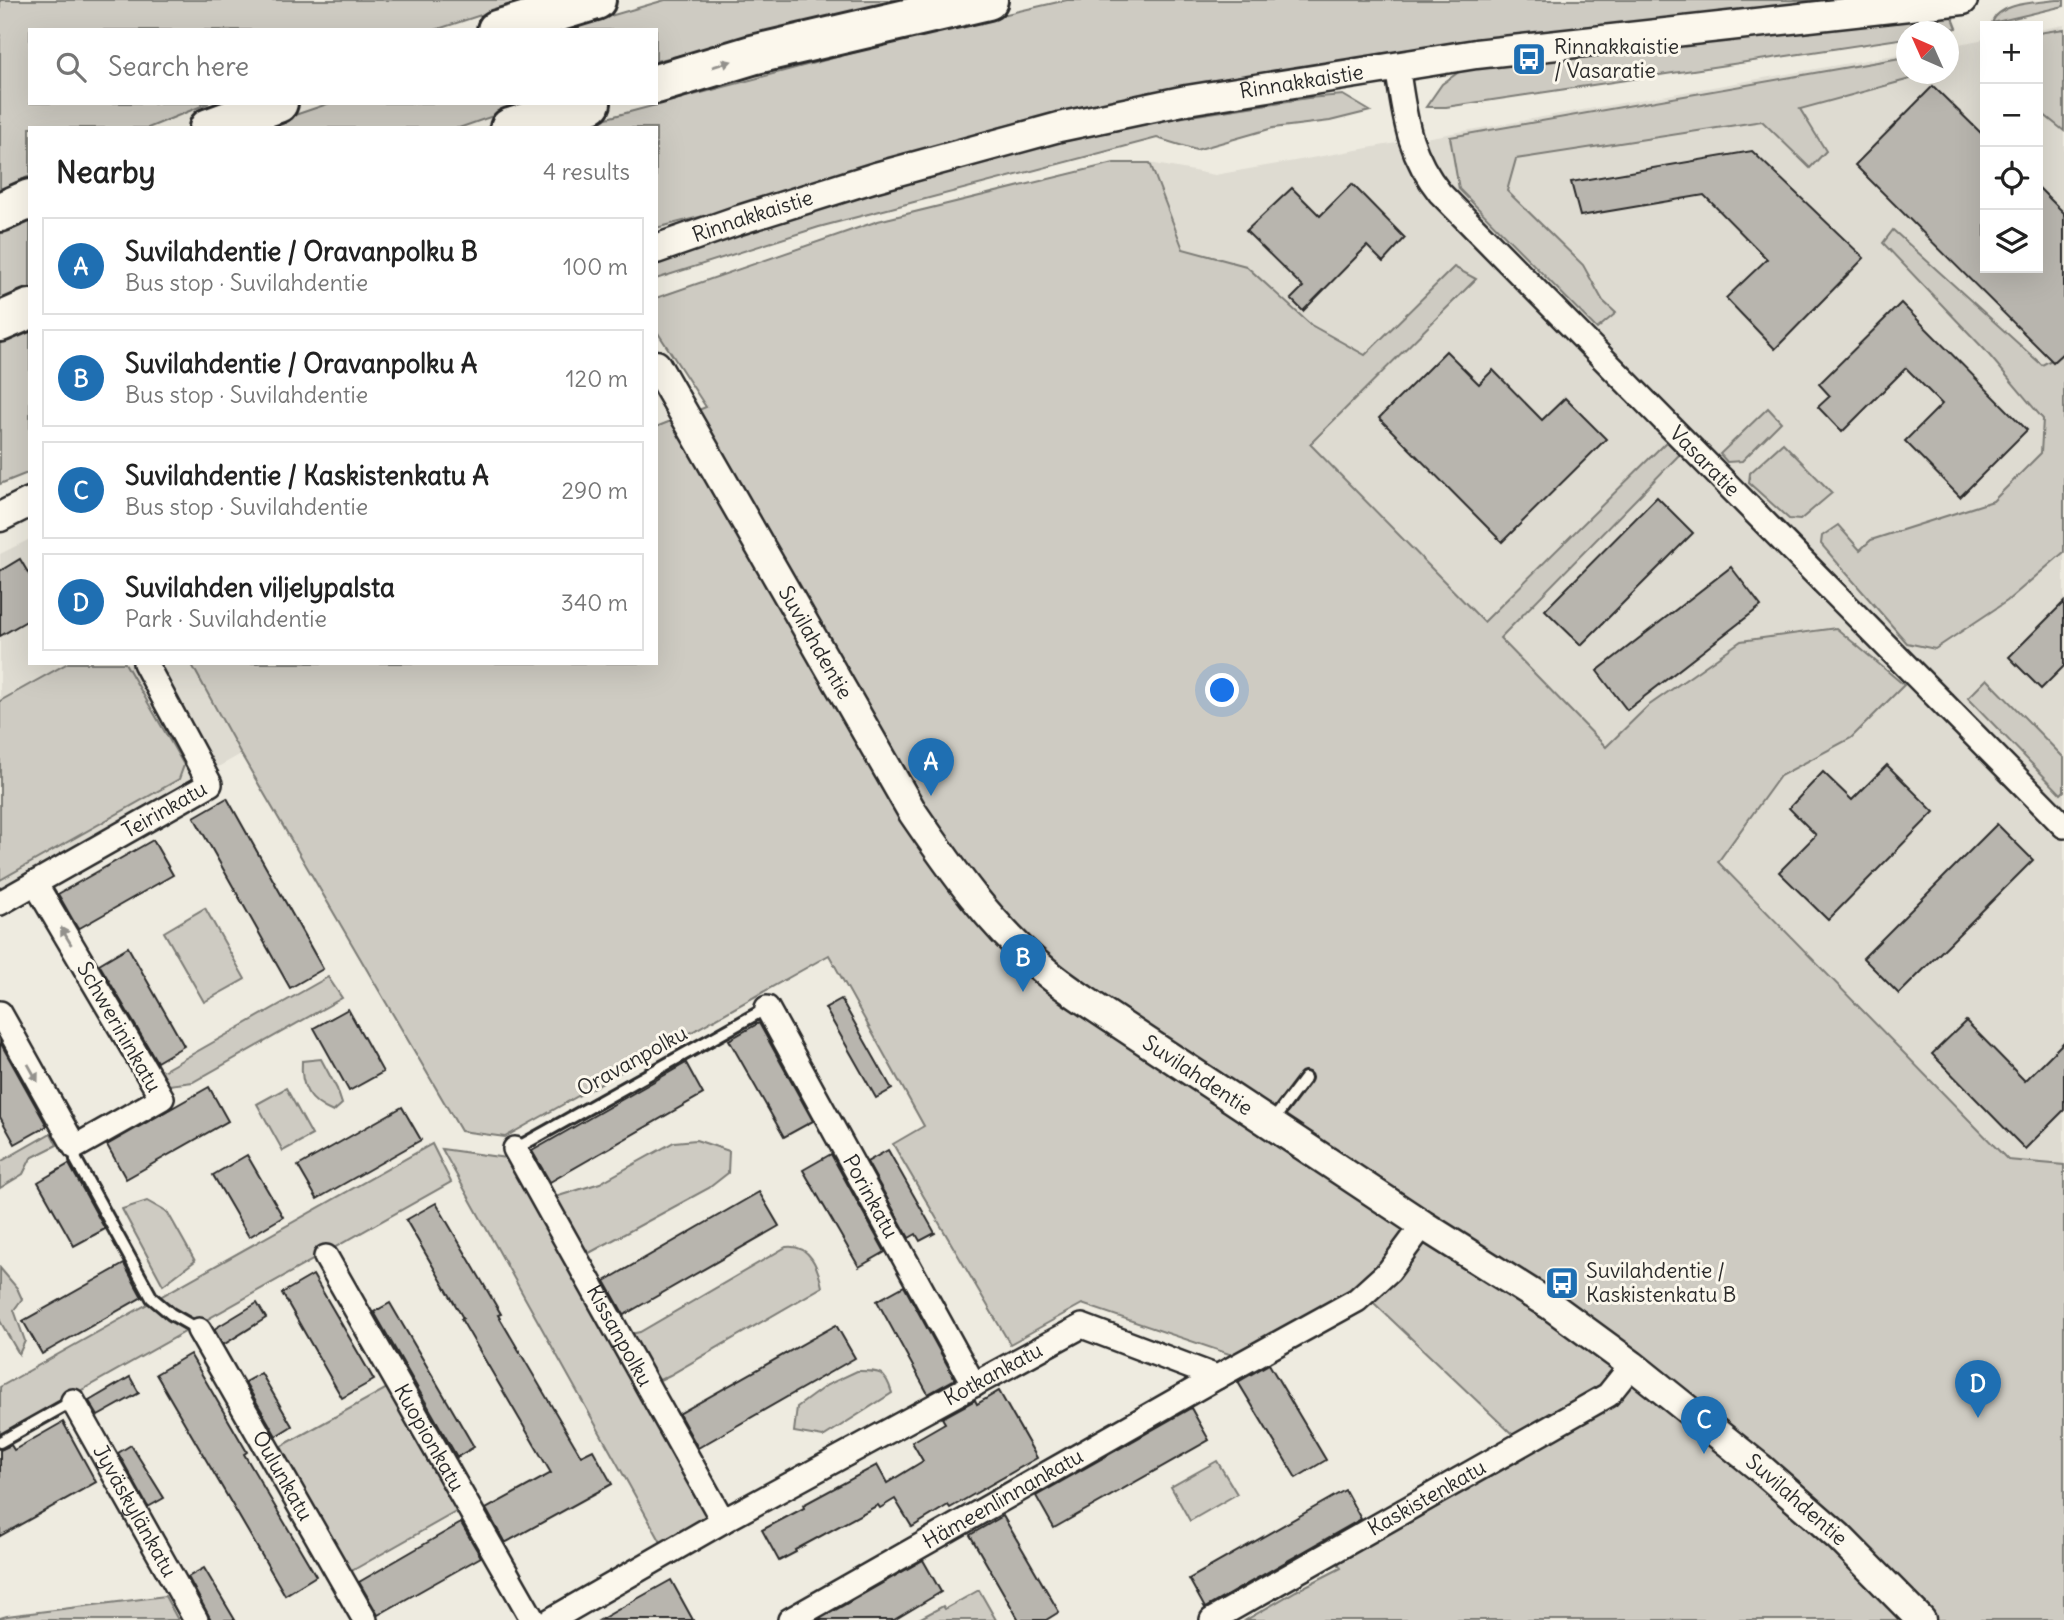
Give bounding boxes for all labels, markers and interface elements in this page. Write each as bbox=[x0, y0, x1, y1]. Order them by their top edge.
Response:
north arrow bbox=[1896, 21, 1959, 84]
map controls bbox=[1980, 21, 2043, 273]
button: + bbox=[1980, 21, 2043, 84]
search box bbox=[28, 28, 658, 105]
place label: Rinnakkaistie / Vasaratie bbox=[1554, 33, 1679, 84]
bus stop icon: Rinnakkaistie / Vasaratie bbox=[1510, 40, 1548, 78]
icon: search bbox=[52, 48, 90, 86]
text: Search here bbox=[108, 50, 249, 83]
street label: Rinnakkaistie bbox=[1238, 58, 1365, 104]
one-way arrow bbox=[711, 59, 732, 69]
button: − bbox=[1980, 84, 2043, 147]
button: locate bbox=[1980, 147, 2043, 210]
text: Nearby bbox=[56, 153, 156, 191]
text: 4 results bbox=[543, 157, 630, 186]
street label: Rinnakkaistie bbox=[689, 184, 816, 248]
button: layers bbox=[1980, 210, 2043, 273]
text: Suvilahdentie / Oravanpolku B bbox=[125, 235, 478, 268]
text: A bbox=[74, 252, 88, 281]
text: 100 m bbox=[563, 252, 628, 281]
text: Bus stop · Suvilahdentie bbox=[125, 268, 368, 297]
text: Suvilahdentie / Oravanpolku A bbox=[125, 347, 477, 380]
text: B bbox=[73, 364, 89, 393]
text: 120 m bbox=[565, 364, 628, 393]
text: Bus stop · Suvilahdentie bbox=[125, 380, 368, 409]
street label: Vasaratie bbox=[1664, 420, 1746, 502]
text: Suvilahdentie / Kaskistenkatu A bbox=[125, 459, 489, 492]
text: C bbox=[73, 476, 89, 505]
text: 290 m bbox=[561, 476, 628, 505]
text: Bus stop · Suvilahdentie bbox=[125, 492, 368, 521]
text: Suvilahden viljelypalsta bbox=[125, 571, 395, 604]
street label: Suvilahdentie bbox=[773, 581, 859, 704]
text: D bbox=[73, 588, 89, 617]
text: 340 m bbox=[561, 588, 628, 617]
text: Park · Suvilahdentie bbox=[125, 604, 327, 633]
your location bbox=[1205, 673, 1239, 707]
pin: A bbox=[908, 738, 954, 796]
street label: Teirinkatu bbox=[117, 775, 211, 844]
one-way arrow bbox=[60, 926, 72, 945]
pin: B bbox=[1000, 934, 1046, 992]
street label: Schwerininkatu bbox=[71, 957, 168, 1097]
street label: Oravanpolku bbox=[572, 1019, 692, 1102]
street label: Suvilahdentie bbox=[1138, 1029, 1258, 1121]
one-way arrow bbox=[27, 1063, 39, 1083]
street label: Porinkatu bbox=[837, 1150, 905, 1243]
place label: Suvilahdentie / Kaskistenkatu B bbox=[1586, 1257, 1736, 1308]
bus stop icon: Suvilahdentie / Kaskistenkatu B bbox=[1543, 1264, 1581, 1302]
street label: Kissanpolku bbox=[581, 1280, 659, 1391]
street label: Kotkankatu bbox=[939, 1336, 1047, 1411]
pin: D bbox=[1955, 1360, 2001, 1418]
street label: Kuopionkatu bbox=[388, 1379, 471, 1496]
pin: C bbox=[1681, 1396, 1727, 1454]
street label: Oulunkatu bbox=[246, 1426, 319, 1525]
street label: Jyväskylänkatu bbox=[87, 1440, 183, 1582]
street label: Hämeenlinnankatu bbox=[918, 1442, 1088, 1555]
street label: Suvilahdentie bbox=[1740, 1448, 1854, 1551]
street label: Kaskistenkatu bbox=[1363, 1453, 1490, 1542]

